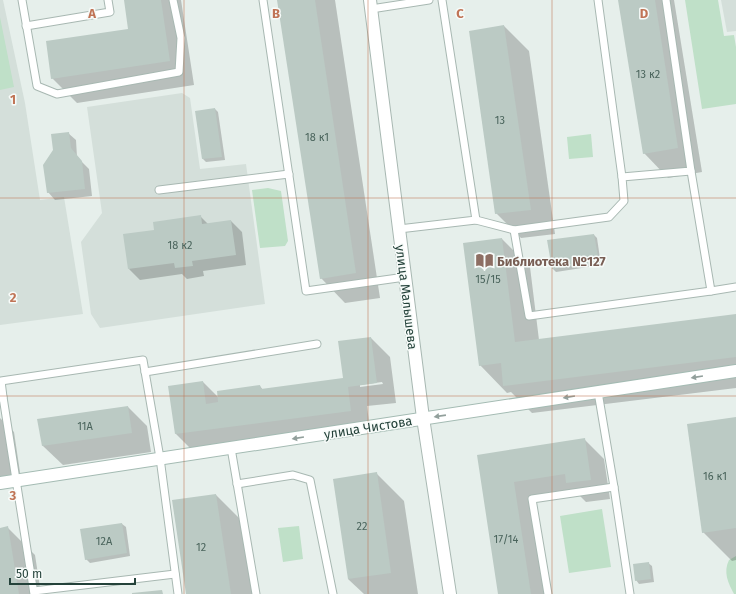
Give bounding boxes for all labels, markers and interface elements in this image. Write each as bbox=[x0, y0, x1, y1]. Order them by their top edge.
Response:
text: A bbox=[87, 6, 96, 21]
text: B bbox=[272, 6, 280, 21]
text: C bbox=[456, 6, 464, 21]
text: D bbox=[640, 6, 649, 21]
house number: 13 к2 bbox=[636, 68, 660, 81]
text: 1 bbox=[10, 92, 16, 107]
house number: 13 bbox=[495, 114, 505, 127]
house number: 18 к1 bbox=[305, 131, 329, 144]
house number: 18 к2 bbox=[168, 239, 192, 252]
street label: улица Малышева bbox=[393, 244, 420, 350]
library icon: Библиотека №127 bbox=[474, 251, 494, 271]
place label: Библиотека №127 bbox=[497, 254, 606, 269]
house number: 15/15 bbox=[475, 273, 501, 286]
text: 2 bbox=[10, 290, 17, 305]
one-way arrow bbox=[691, 374, 704, 380]
one-way arrow bbox=[563, 394, 575, 400]
street label: улица Чистова bbox=[323, 413, 413, 442]
one-way arrow bbox=[434, 413, 446, 419]
house number: 11А bbox=[77, 420, 94, 433]
one-way arrow bbox=[292, 435, 304, 441]
house number: 16 к1 bbox=[703, 470, 727, 483]
text: 3 bbox=[9, 488, 17, 503]
house number: 22 bbox=[357, 520, 367, 533]
house number: 17/14 bbox=[494, 533, 519, 546]
house number: 12А bbox=[96, 535, 113, 548]
house number: 12 bbox=[196, 541, 206, 554]
scale bar bbox=[10, 560, 135, 586]
text: 50 m bbox=[16, 567, 42, 581]

